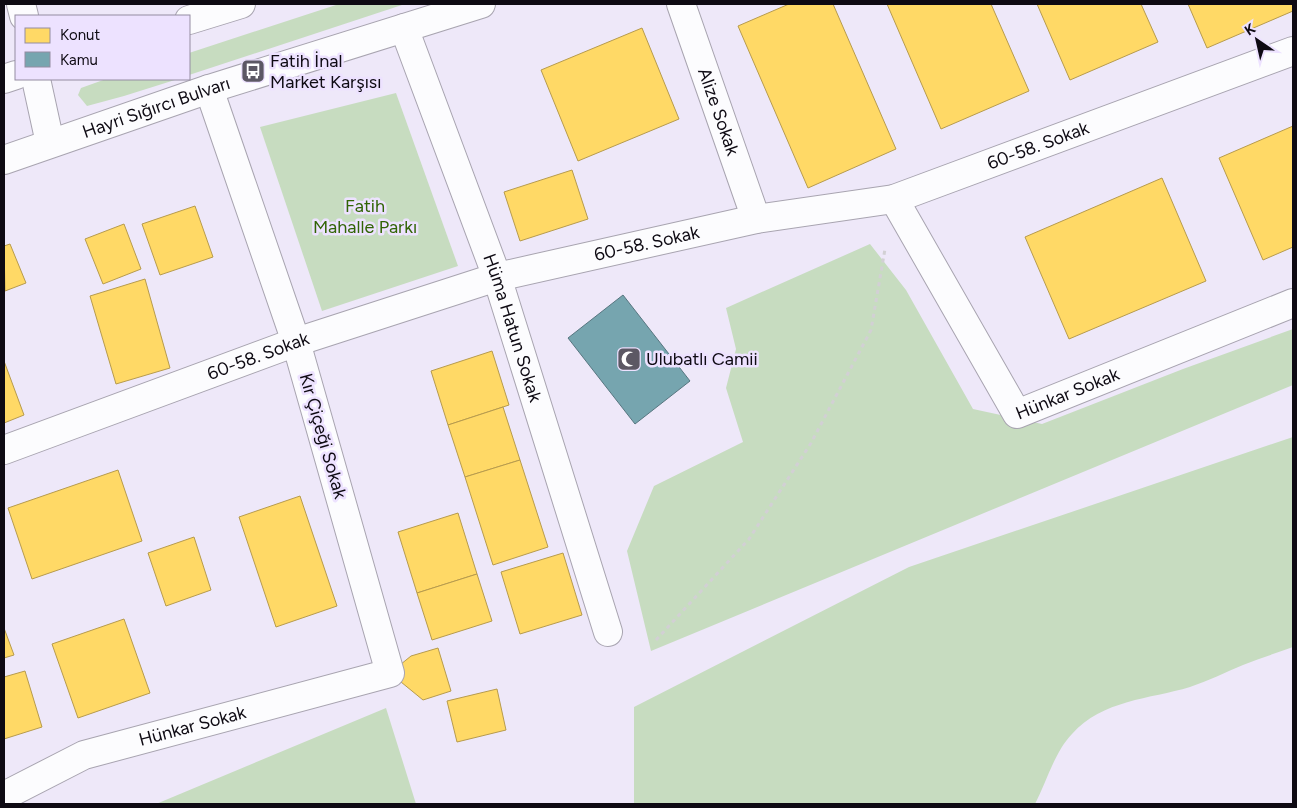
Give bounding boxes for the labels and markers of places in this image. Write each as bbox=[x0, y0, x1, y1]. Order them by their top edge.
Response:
place label: Fatih İnal Market Karşısı bbox=[270, 50, 381, 93]
bus stop icon: Fatih İnal Market Karşısı bbox=[240, 58, 266, 84]
mosque icon: Ulubatlı Camii bbox=[616, 346, 642, 372]
place label: Ulubatlı Camii bbox=[646, 348, 758, 370]

